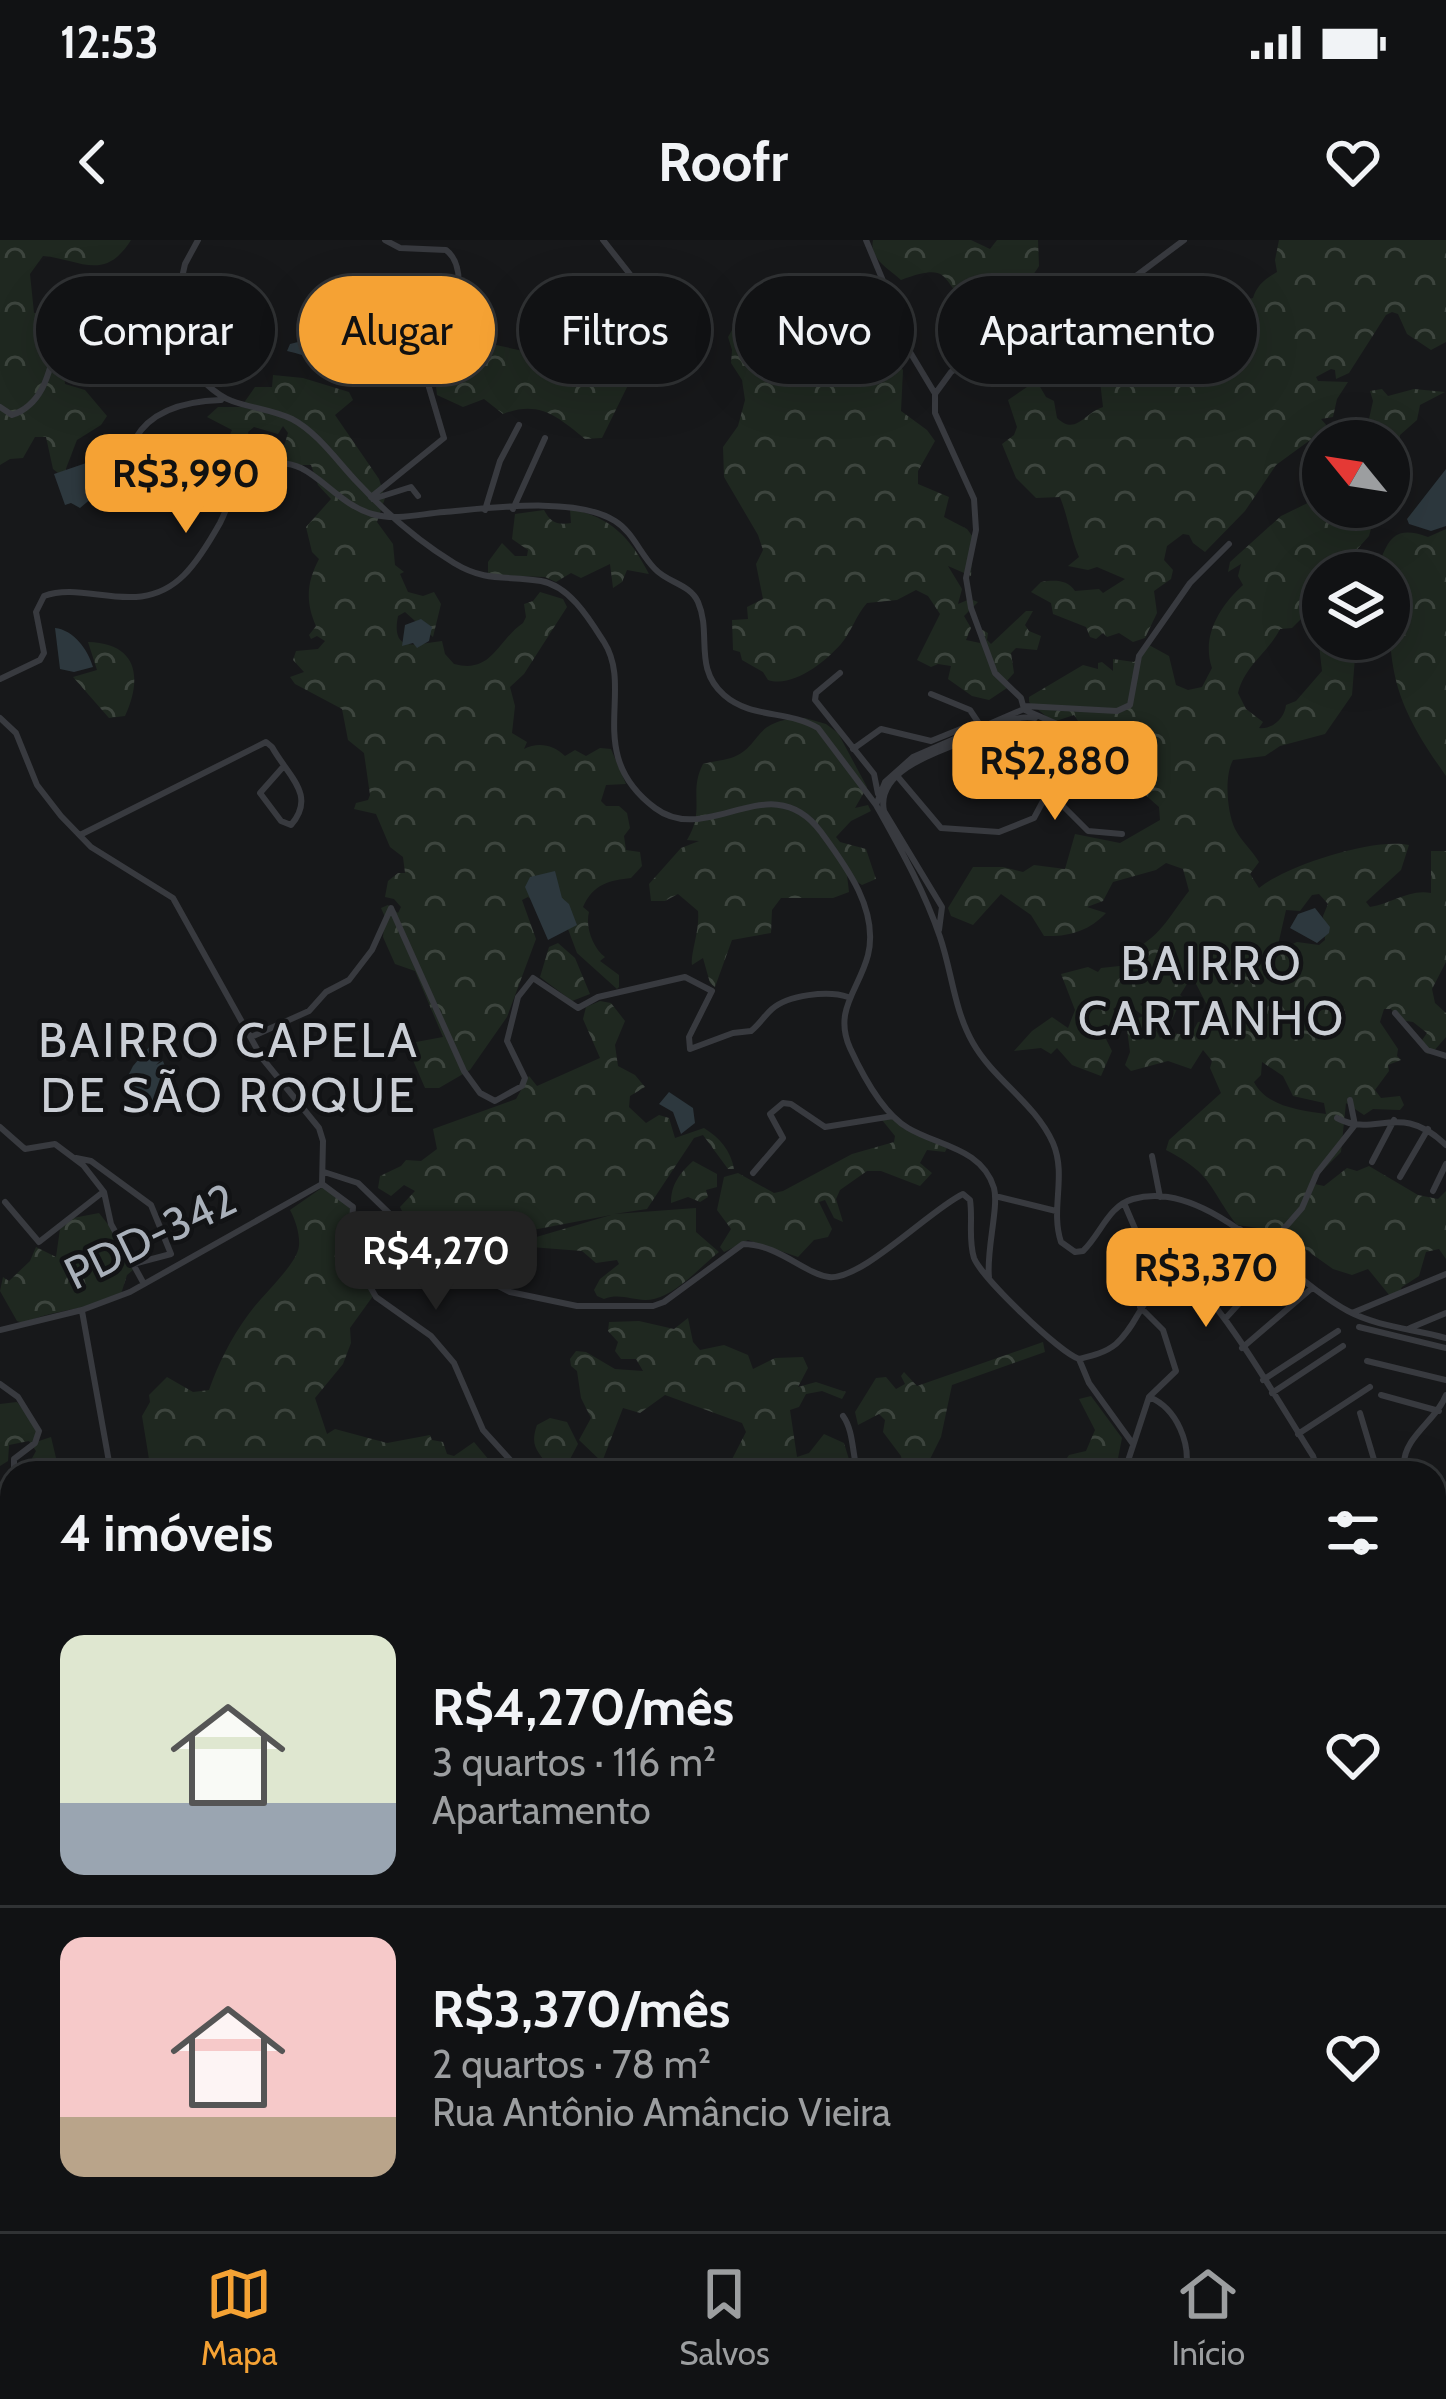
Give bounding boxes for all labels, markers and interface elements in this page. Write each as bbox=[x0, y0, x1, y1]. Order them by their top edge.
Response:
text: 12:53 bbox=[60, 15, 159, 69]
icon: back bbox=[60, 129, 126, 195]
text: Roofr bbox=[658, 129, 788, 195]
icon: heart bbox=[1320, 129, 1386, 195]
chip: Comprar bbox=[36, 276, 275, 384]
chip: Alugar bbox=[299, 276, 495, 384]
chip: Filtros bbox=[519, 276, 711, 384]
chip: Novo bbox=[735, 276, 914, 384]
chip: Apartamento bbox=[938, 276, 1257, 384]
north arrow bbox=[1302, 420, 1410, 528]
map controls bbox=[1302, 420, 1410, 660]
pin: R$3,990 bbox=[75, 434, 297, 536]
text: R$3,990 bbox=[112, 449, 260, 497]
button: layers bbox=[1302, 552, 1410, 660]
pin: R$2,880 bbox=[944, 721, 1166, 823]
text: R$2,880 bbox=[979, 736, 1131, 784]
district label: BAIRRO CARTANHO bbox=[1078, 934, 1346, 1047]
district label: BAIRRO CAPELA DE SÃO ROQUE bbox=[38, 1011, 420, 1124]
street label: PDD-342 bbox=[56, 1171, 244, 1301]
pin: R$4,270 bbox=[325, 1211, 547, 1313]
text: R$4,270 bbox=[362, 1226, 510, 1274]
pin: R$3,370 bbox=[1095, 1228, 1317, 1330]
text: R$3,370 bbox=[1133, 1243, 1279, 1291]
icon: filters bbox=[1320, 1500, 1386, 1566]
text: 4 imóveis bbox=[60, 1502, 273, 1564]
text: R$4,270/mês bbox=[432, 1676, 734, 1738]
icon: home bbox=[156, 1683, 300, 1827]
icon: heart bbox=[1320, 1722, 1386, 1788]
text: 3 quartos · 116 m² bbox=[432, 1738, 716, 1786]
text: Apartamento bbox=[432, 1786, 651, 1834]
text: R$3,370/mês bbox=[432, 1978, 730, 2040]
icon: home bbox=[156, 1985, 300, 2129]
icon: heart bbox=[1320, 2024, 1386, 2090]
text: 2 quartos · 78 m² bbox=[432, 2040, 711, 2088]
text: Rua Antônio Amâncio Vieira bbox=[432, 2088, 891, 2136]
tab: Mapa bbox=[201, 2261, 278, 2373]
tab: Salvos bbox=[679, 2261, 770, 2373]
tab: Início bbox=[1171, 2261, 1245, 2373]

